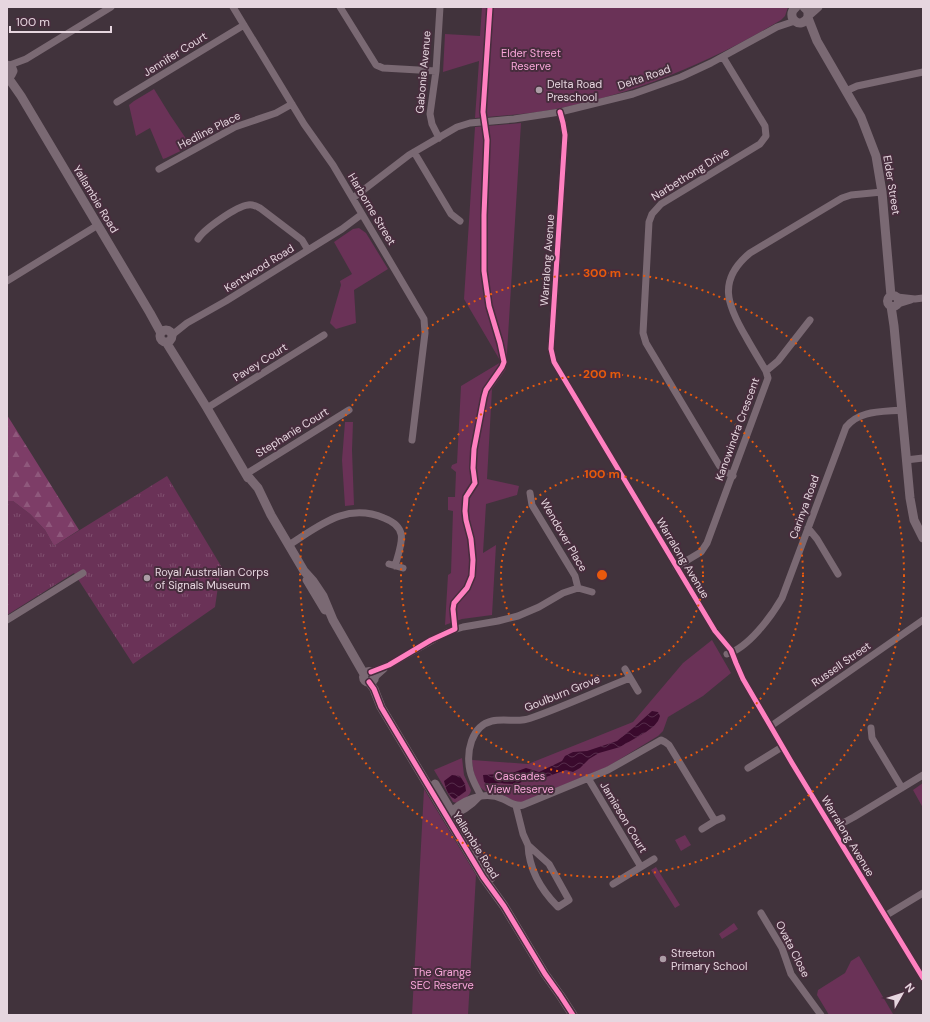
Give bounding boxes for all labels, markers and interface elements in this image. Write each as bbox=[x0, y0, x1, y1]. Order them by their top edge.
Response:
scale bar bbox=[10, 8, 111, 34]
text: 100 m bbox=[16, 14, 50, 30]
street label: Jennifer Court bbox=[140, 29, 210, 79]
street label: Gabonia Avenue bbox=[412, 30, 434, 114]
park label: Elder Street Reserve bbox=[501, 46, 561, 73]
street label: Delta Road bbox=[616, 61, 672, 93]
place label: Delta Road Preschool bbox=[547, 77, 602, 104]
marker: Delta Road Preschool bbox=[534, 85, 544, 95]
street label: Hedline Place bbox=[175, 108, 243, 152]
street label: Narbethong Drive bbox=[648, 144, 732, 204]
street label: Elder Street bbox=[880, 154, 904, 216]
street label: Yallambie Road bbox=[70, 163, 122, 236]
street label: Harborne Street bbox=[345, 170, 399, 248]
street label: Warralong Avenue bbox=[537, 214, 557, 306]
street label: Kentwood Road bbox=[222, 241, 297, 295]
text: 300 m bbox=[583, 265, 621, 281]
street label: Pavey Court bbox=[230, 340, 290, 384]
text: 200 m bbox=[583, 366, 621, 382]
street label: Kanowindra Crescent bbox=[712, 376, 762, 482]
street label: Stephanie Court bbox=[253, 404, 331, 460]
text: 100 m bbox=[584, 466, 620, 482]
street label: Carinya Road bbox=[786, 473, 822, 541]
street label: Wendover Place bbox=[537, 496, 591, 574]
street label: Warralong Avenue bbox=[653, 515, 713, 601]
place label: Royal Australian Corps of Signals Museum bbox=[155, 565, 269, 592]
centre of rings bbox=[595, 568, 609, 582]
marker: Royal Australian Corps of Signals Museum bbox=[142, 573, 152, 583]
street label: Russell Street bbox=[809, 638, 873, 690]
street label: Goulburn Grove bbox=[522, 671, 602, 715]
park label: Cascades View Reserve bbox=[486, 769, 554, 796]
street label: Jamieson Court bbox=[597, 779, 651, 855]
street label: Warralong Avenue bbox=[818, 793, 878, 879]
street label: Yallambie Road bbox=[450, 809, 502, 881]
street label: Ovata Close bbox=[773, 918, 813, 980]
place label: Streeton Primary School bbox=[671, 946, 747, 973]
marker: Streeton Primary School bbox=[658, 954, 668, 964]
park label: The Grange SEC Reserve bbox=[410, 965, 474, 992]
north arrow bbox=[882, 974, 922, 1014]
text: N bbox=[902, 980, 918, 995]

